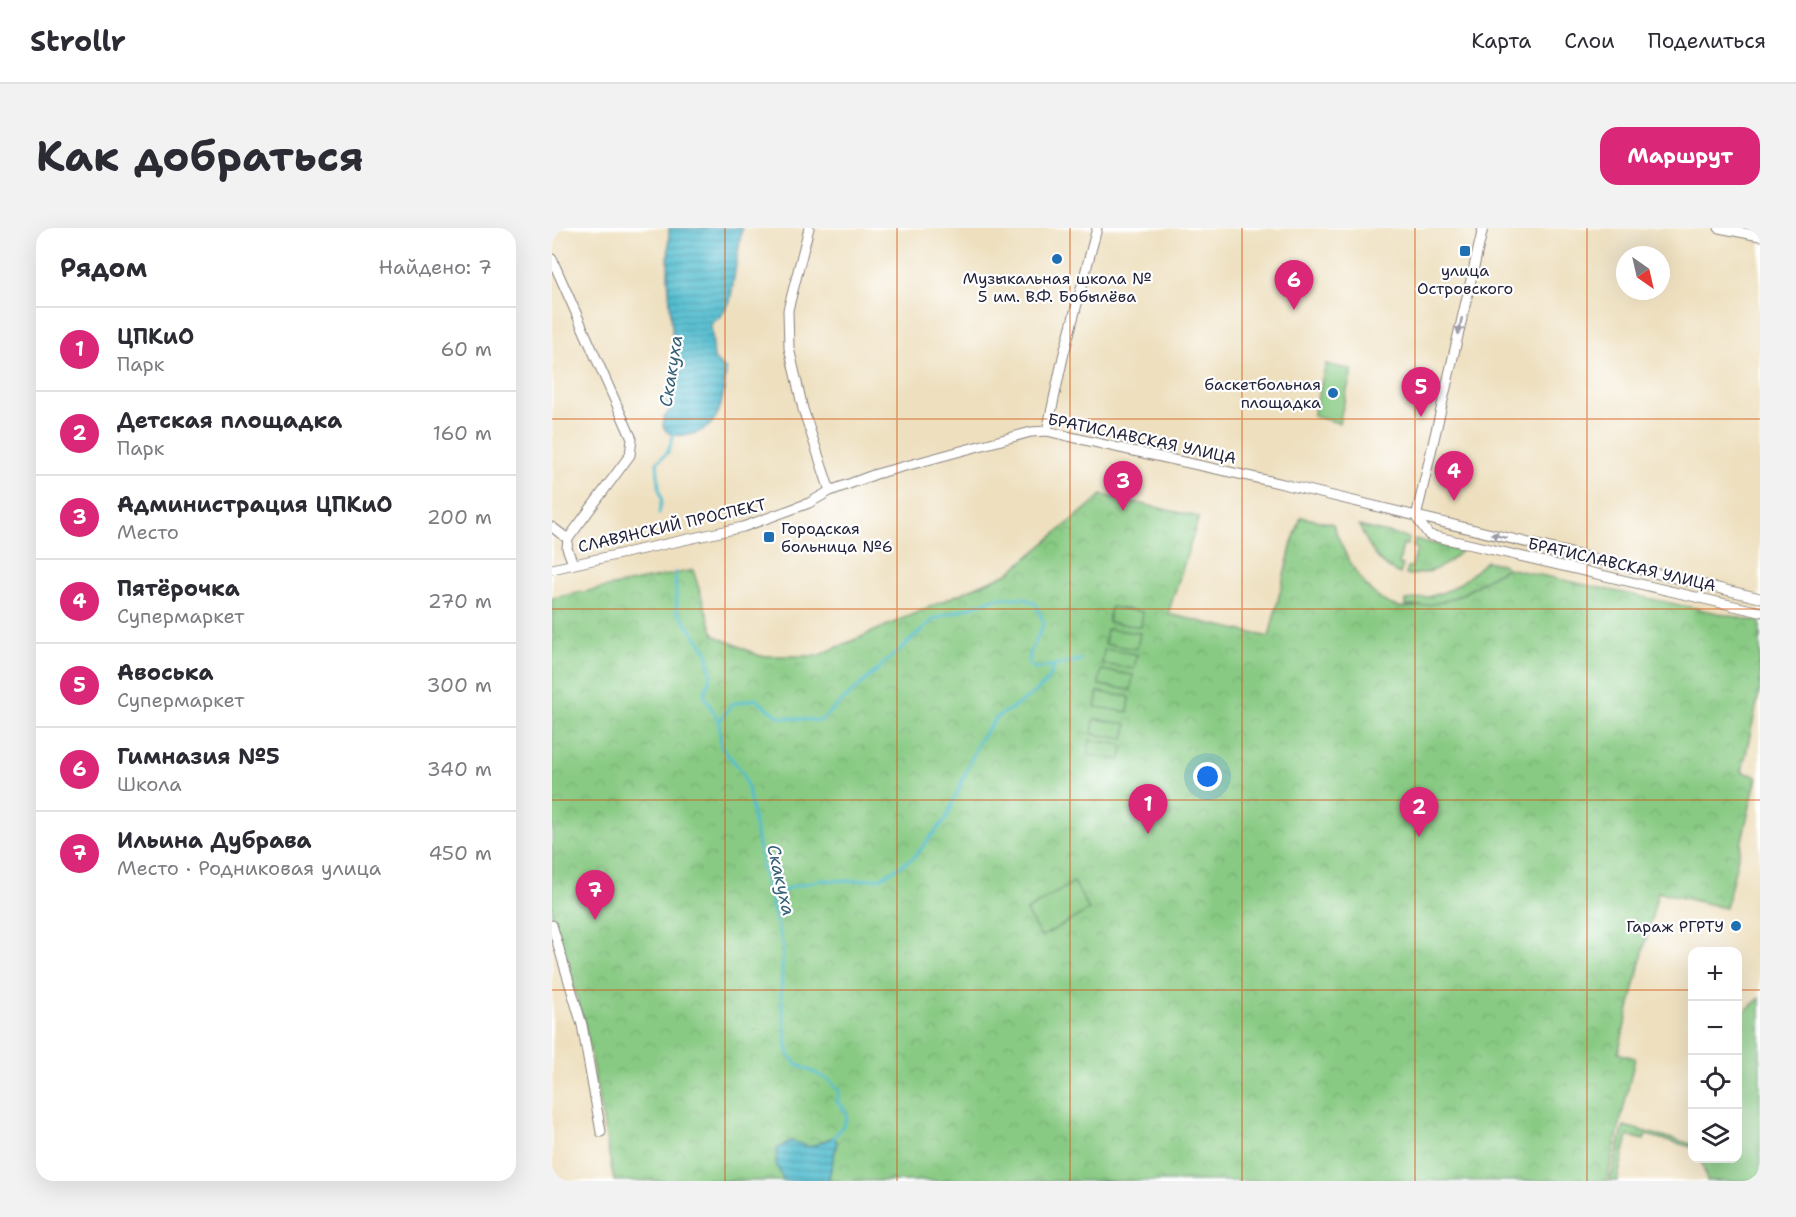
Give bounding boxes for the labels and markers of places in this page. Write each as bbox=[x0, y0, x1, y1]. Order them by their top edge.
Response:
marker: улица Островского bbox=[1458, 244, 1472, 258]
marker: Музыкальная школа № 5 им. В.Ф. Бобылёва bbox=[1050, 252, 1064, 266]
pin: 6 bbox=[1274, 260, 1314, 310]
place label: улица Островского bbox=[1417, 260, 1513, 299]
place label: Музыкальная школа № 5 им. В.Ф. Бобылёва bbox=[963, 268, 1151, 307]
pin: 5 bbox=[1402, 368, 1440, 417]
place label: баскетбольная площадка bbox=[1204, 374, 1321, 413]
marker: баскетбольная площадка bbox=[1326, 386, 1340, 400]
pin: 4 bbox=[1434, 452, 1474, 501]
pin: 3 bbox=[1104, 462, 1142, 511]
place label: Городская больница №6 bbox=[781, 518, 893, 557]
marker: Городская больница №6 bbox=[762, 530, 776, 544]
pin: 1 bbox=[1128, 784, 1168, 834]
pin: 2 bbox=[1400, 788, 1438, 837]
pin: 7 bbox=[576, 870, 615, 920]
place label: Гараж РГРТУ bbox=[1626, 916, 1724, 937]
marker: Гараж РГРТУ bbox=[1729, 919, 1743, 933]

